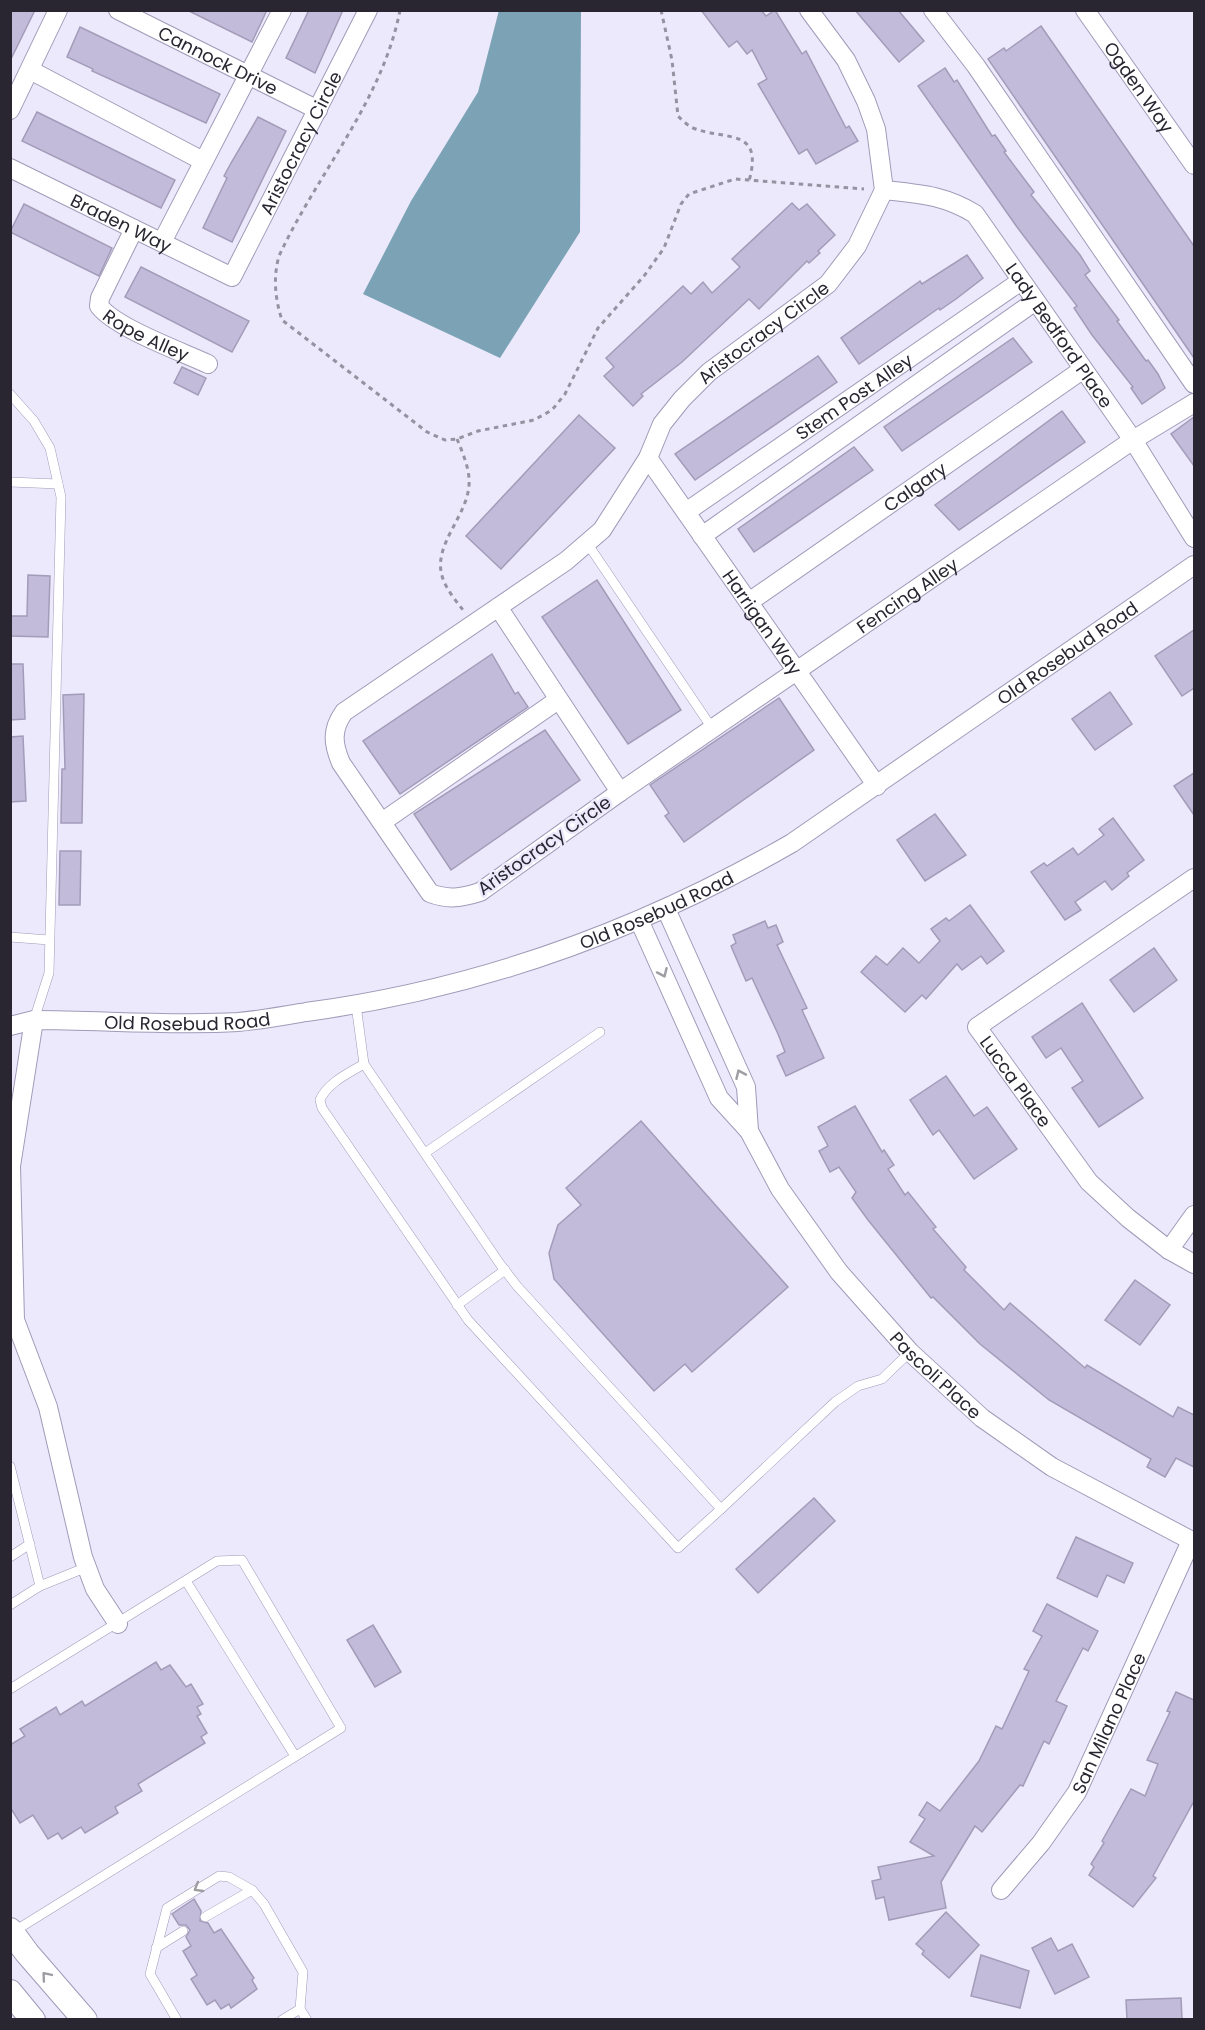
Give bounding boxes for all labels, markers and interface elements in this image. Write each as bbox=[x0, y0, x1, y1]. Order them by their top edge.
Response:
street label: Cannock Drive bbox=[154, 20, 282, 101]
street label: Ogden Way bbox=[1098, 36, 1180, 137]
street label: Aristocracy Circle bbox=[253, 67, 347, 219]
street label: Braden Way bbox=[67, 187, 176, 258]
street label: Lady Bedford Place bbox=[1000, 258, 1119, 413]
street label: Aristocracy Circle bbox=[692, 275, 834, 389]
street label: Rope Alley bbox=[98, 303, 193, 367]
street label: Stem Post Alley bbox=[791, 347, 917, 445]
street label: Calgary bbox=[878, 456, 951, 517]
street label: Fencing Alley bbox=[851, 551, 963, 639]
street label: Harrigan Way bbox=[717, 564, 808, 680]
street label: Old Rosebud Road bbox=[992, 595, 1143, 710]
street label: Aristocracy Circle bbox=[472, 789, 616, 901]
street label: Old Rosebud Road bbox=[576, 865, 738, 955]
one-way arrow bbox=[656, 967, 668, 978]
street label: Old Rosebud Road bbox=[104, 1006, 272, 1036]
street label: Lucca Place bbox=[975, 1030, 1058, 1132]
one-way arrow bbox=[735, 1069, 747, 1080]
street label: Pascoli Place bbox=[885, 1326, 987, 1424]
street label: San Milano Place bbox=[1065, 1648, 1151, 1798]
one-way arrow bbox=[194, 1881, 205, 1892]
one-way arrow bbox=[42, 1972, 53, 1983]

